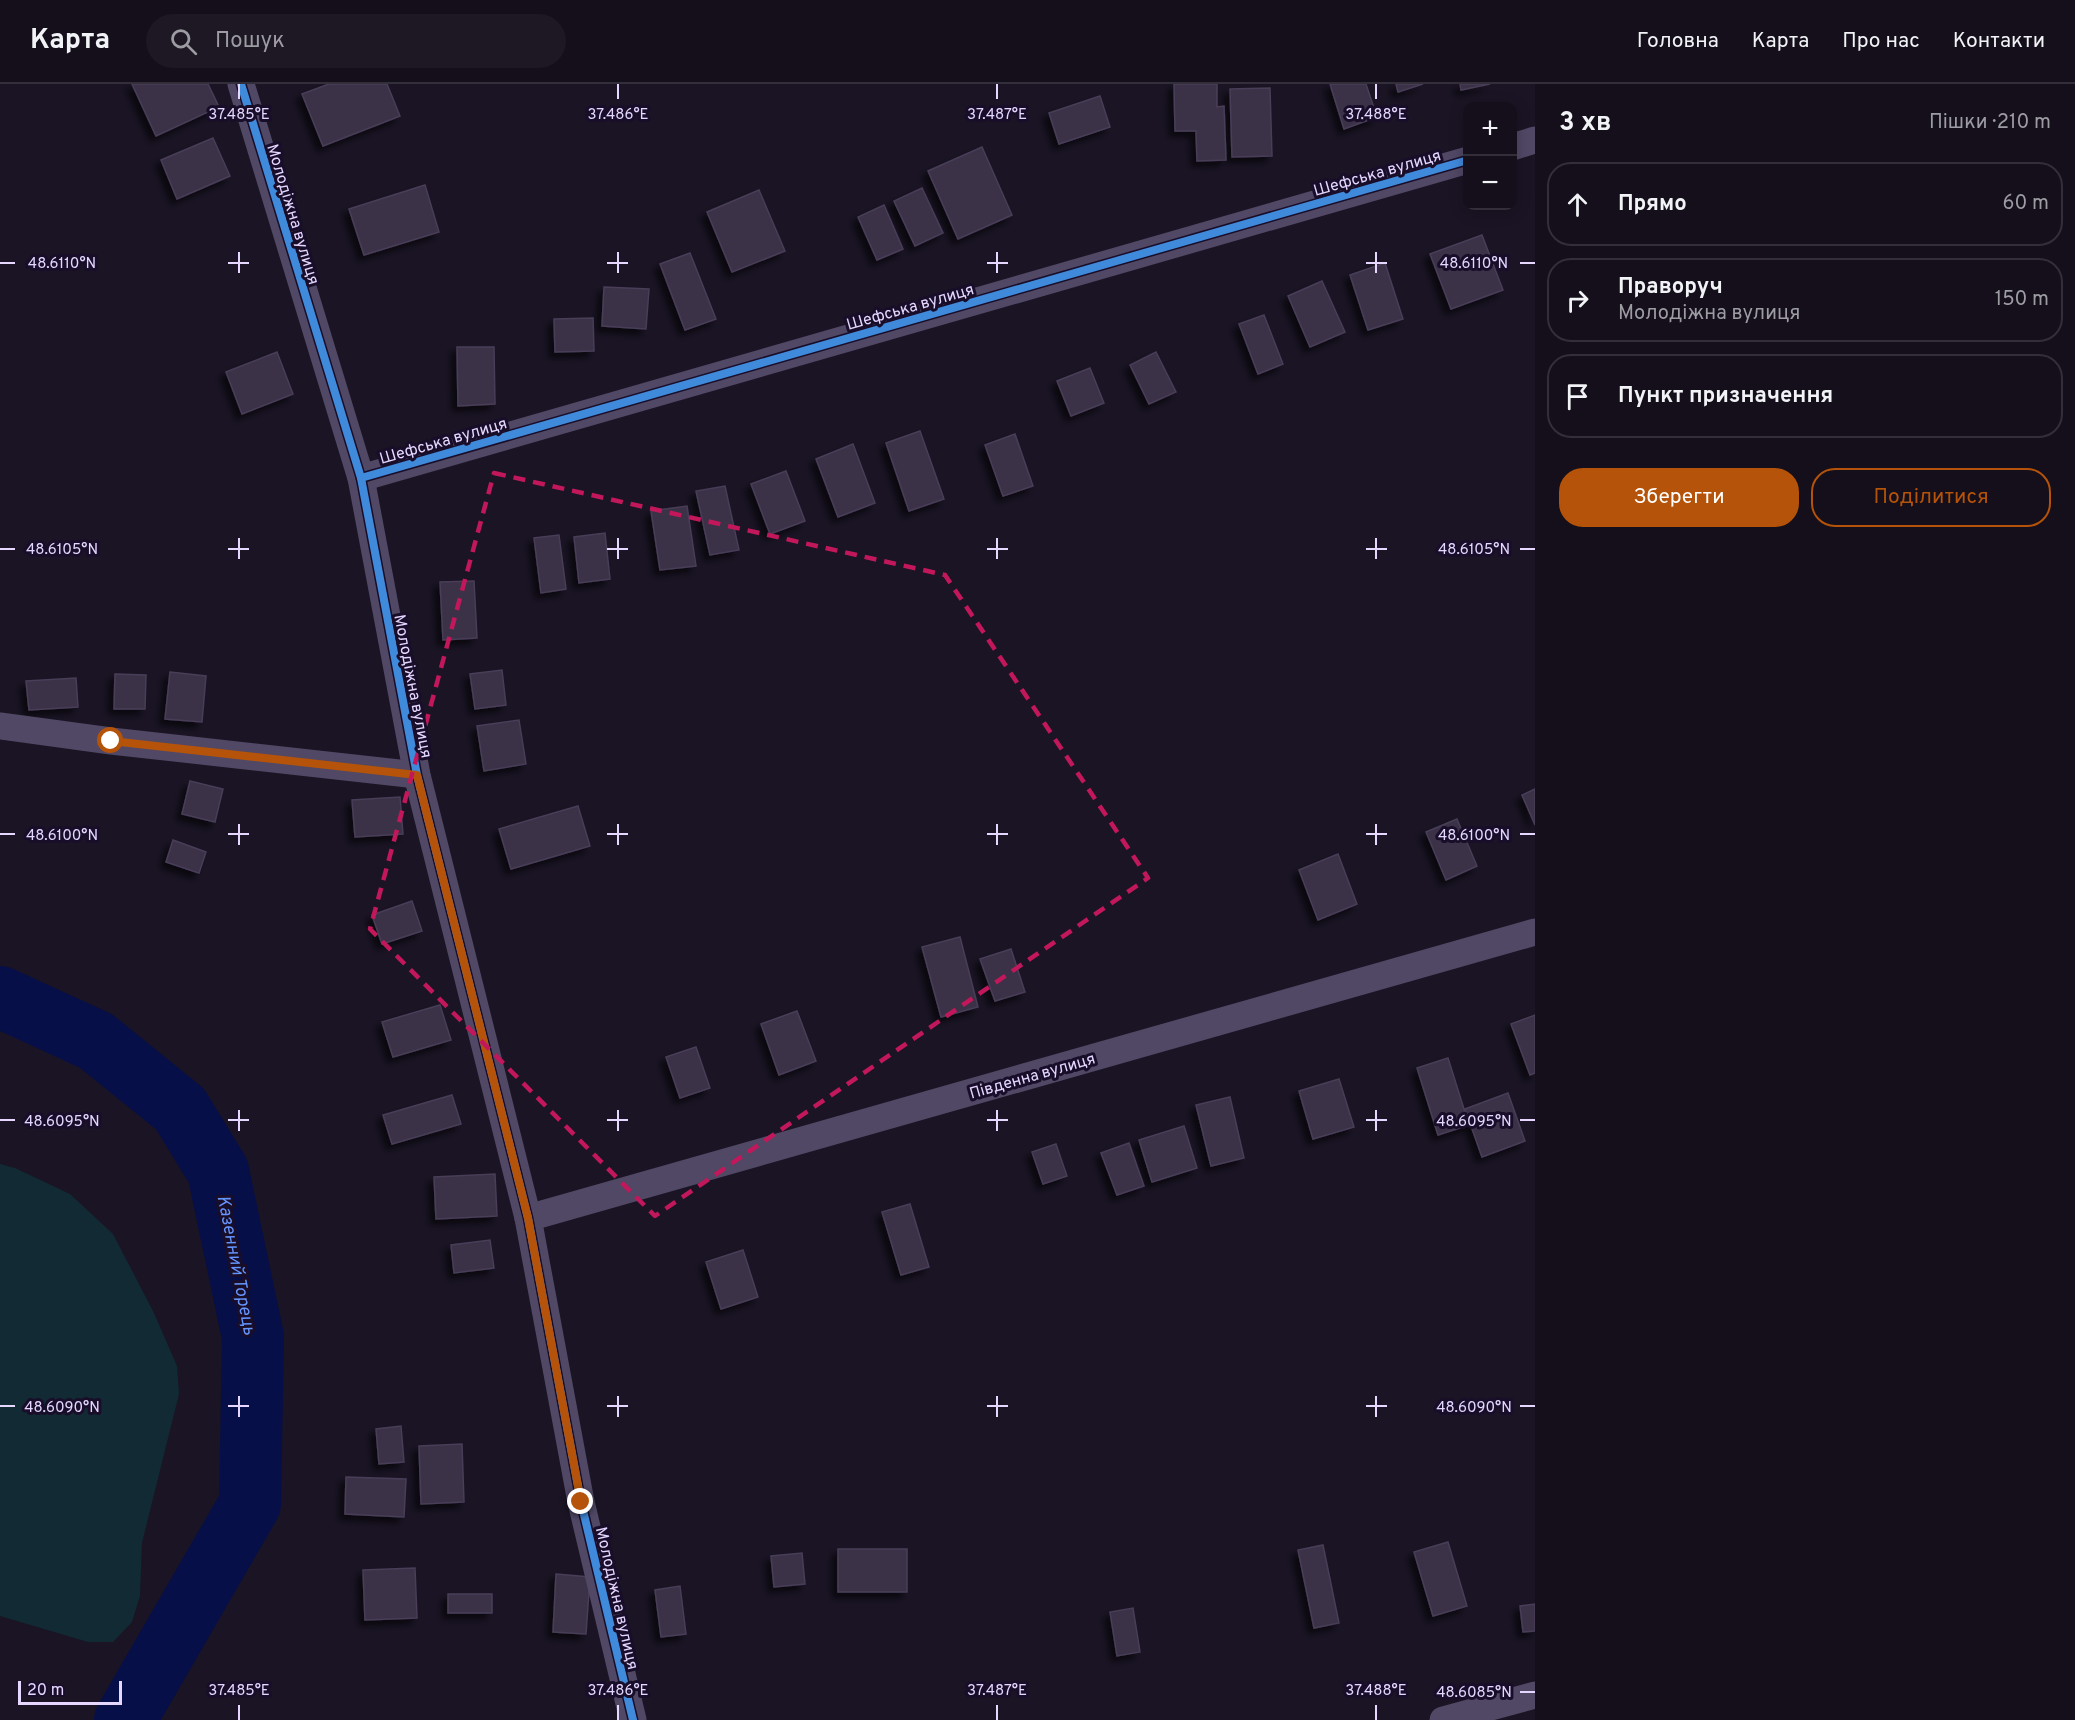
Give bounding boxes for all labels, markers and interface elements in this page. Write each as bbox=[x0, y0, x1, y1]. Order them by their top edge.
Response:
search box bbox=[146, 14, 566, 68]
text: Карта bbox=[30, 23, 110, 59]
icon: search bbox=[167, 25, 200, 58]
text: Пошук bbox=[215, 28, 285, 55]
text: Головна bbox=[1637, 28, 1719, 55]
text: Карта bbox=[1752, 28, 1809, 55]
text: Про нас bbox=[1842, 28, 1920, 55]
text: Контакти bbox=[1953, 28, 2045, 55]
map controls bbox=[1463, 102, 1517, 210]
button: + bbox=[1463, 102, 1517, 156]
text: 37.485°E bbox=[208, 106, 270, 125]
text: 37.486°E bbox=[587, 106, 649, 125]
text: 37.487°E bbox=[967, 106, 1027, 125]
text: 37.488°E bbox=[1345, 106, 1407, 125]
text: 3 хв bbox=[1559, 107, 1612, 140]
text: Пішки · 210 m bbox=[1929, 110, 2051, 136]
street label: Молодіжна вулиця bbox=[261, 142, 323, 287]
street label: Шефська вулиця bbox=[1311, 146, 1444, 202]
button: − bbox=[1463, 156, 1517, 210]
icon: ahead bbox=[1561, 188, 1594, 221]
text: Прямо bbox=[1618, 191, 1687, 218]
text: 60 m bbox=[2003, 191, 2049, 217]
text: 48.6110°N bbox=[28, 255, 96, 274]
text: 48.6110°N bbox=[1440, 255, 1508, 274]
text: Праворуч bbox=[1618, 274, 1723, 301]
street label: Шефська вулиця bbox=[844, 280, 977, 336]
icon: right bbox=[1561, 284, 1594, 317]
text: 150 m bbox=[1995, 287, 2049, 313]
text: Молодіжна вулиця bbox=[1618, 301, 1800, 327]
icon: arrive bbox=[1561, 380, 1594, 413]
text: Пункт призначення bbox=[1618, 383, 1833, 410]
street label: Шефська вулиця bbox=[377, 414, 510, 470]
button: Зберегти bbox=[1559, 468, 1799, 527]
button: Поділитися bbox=[1811, 468, 2051, 527]
text: 48.6105°N bbox=[26, 541, 98, 560]
text: 48.6105°N bbox=[1438, 541, 1510, 560]
street label: Молодіжна вулиця bbox=[388, 613, 436, 760]
route start bbox=[97, 727, 123, 753]
text: 48.6100°N bbox=[26, 827, 98, 846]
text: 48.6100°N bbox=[1438, 827, 1510, 846]
street label: Південна вулиця bbox=[967, 1049, 1098, 1104]
text: 48.6095°N bbox=[24, 1113, 100, 1132]
text: 48.6095°N bbox=[1436, 1113, 1512, 1132]
water label: Казенний Торець bbox=[211, 1193, 260, 1337]
text: 48.6090°N bbox=[24, 1399, 100, 1418]
text: 48.6090°N bbox=[1436, 1399, 1512, 1418]
route end bbox=[567, 1488, 593, 1514]
street label: Молодіжна вулиця bbox=[590, 1525, 642, 1672]
scale bar bbox=[18, 1678, 122, 1706]
text: 20 m bbox=[27, 1681, 64, 1701]
text: 37.485°E bbox=[208, 1682, 270, 1701]
text: 37.486°E bbox=[587, 1682, 649, 1701]
text: 37.487°E bbox=[967, 1682, 1027, 1701]
text: 37.488°E bbox=[1345, 1682, 1407, 1701]
text: 48.6085°N bbox=[1436, 1684, 1512, 1703]

